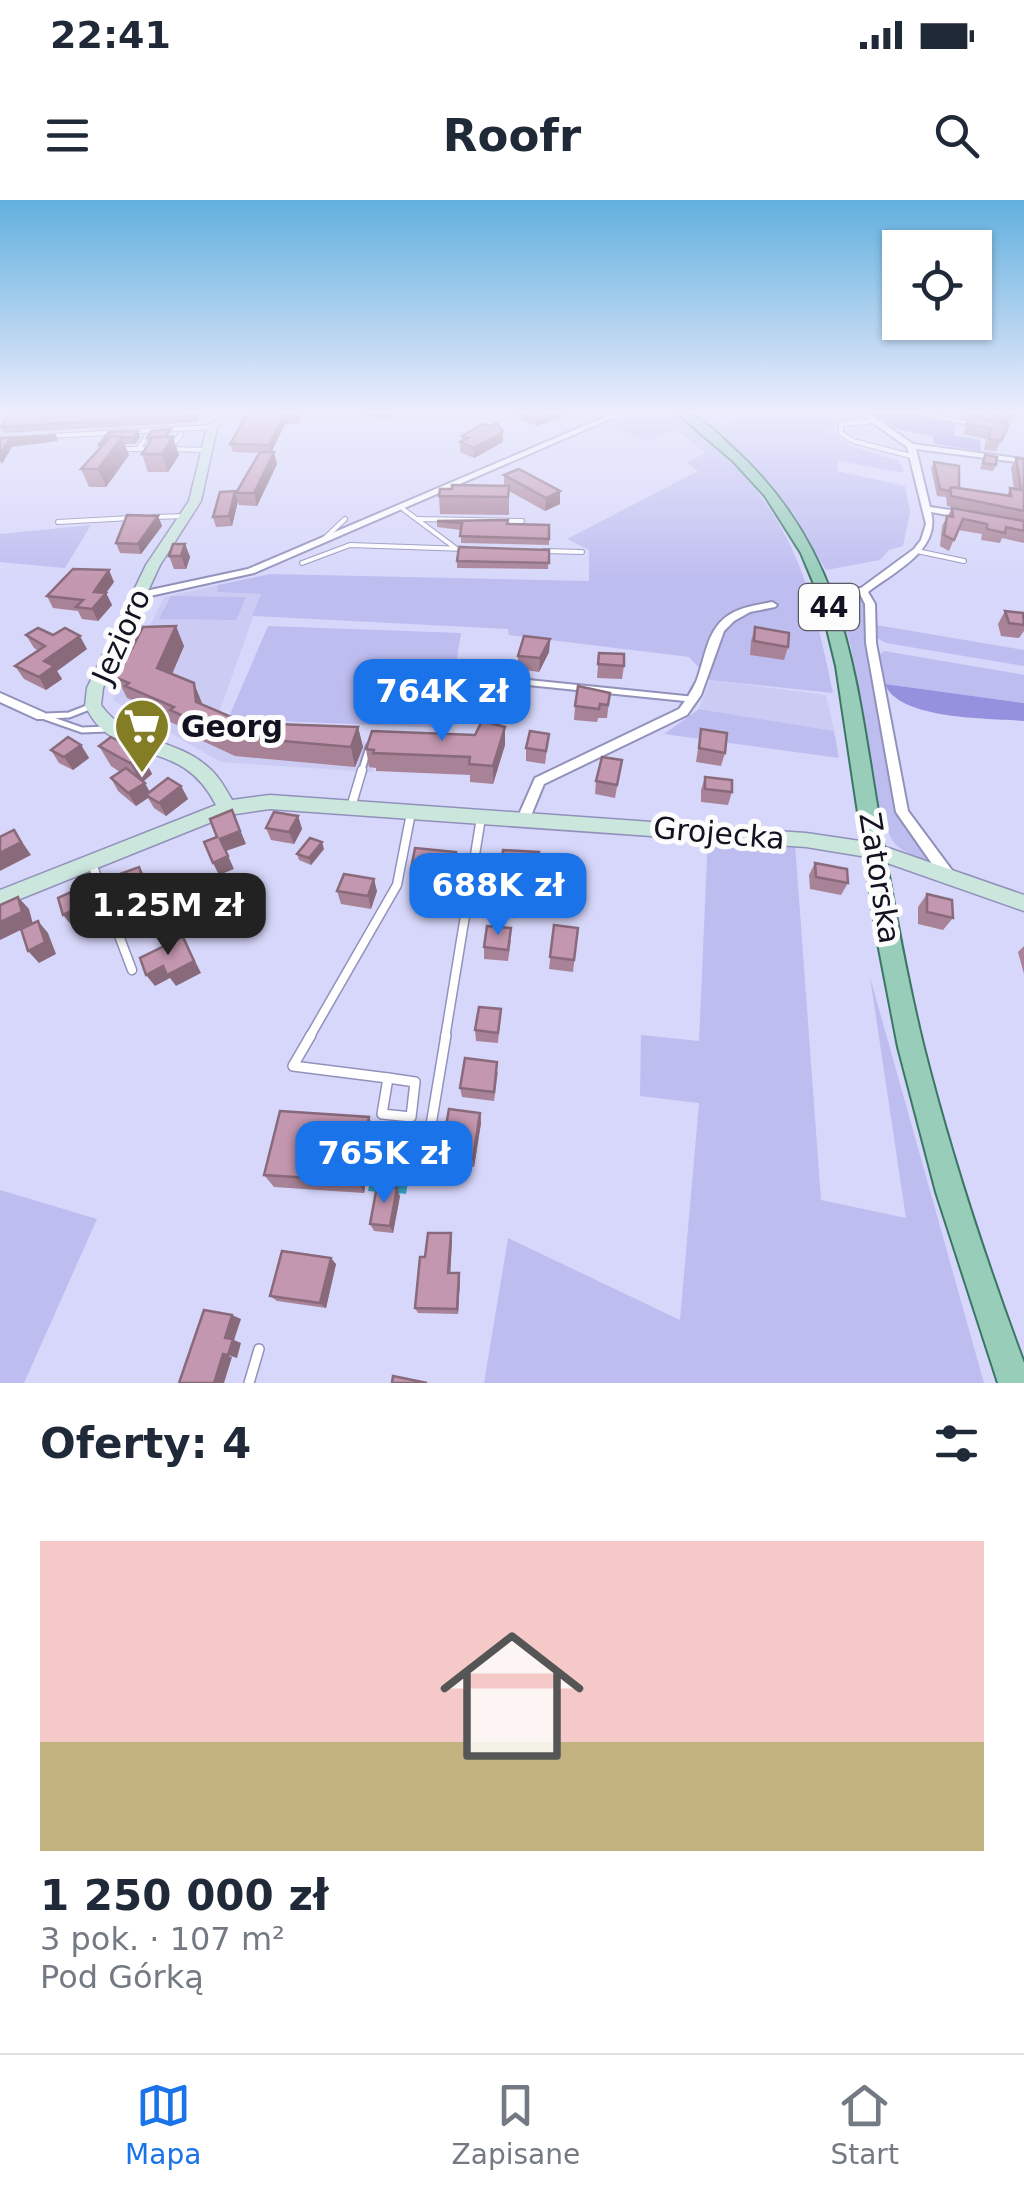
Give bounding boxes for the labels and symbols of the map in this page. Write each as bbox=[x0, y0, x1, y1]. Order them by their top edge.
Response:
street label: Jezioro bbox=[84, 583, 157, 691]
road number: 44 bbox=[799, 584, 859, 630]
pin: 764K zł bbox=[350, 659, 534, 744]
supermarket icon: Georg bbox=[112, 696, 172, 775]
place label: Georg bbox=[181, 709, 283, 744]
street label: Grojecka bbox=[652, 810, 786, 856]
street label: Zatorska bbox=[852, 810, 908, 946]
pin: 688K zł bbox=[406, 853, 590, 938]
pin: 1.25M zł bbox=[65, 873, 271, 958]
pin: 765K zł bbox=[292, 1121, 476, 1206]

